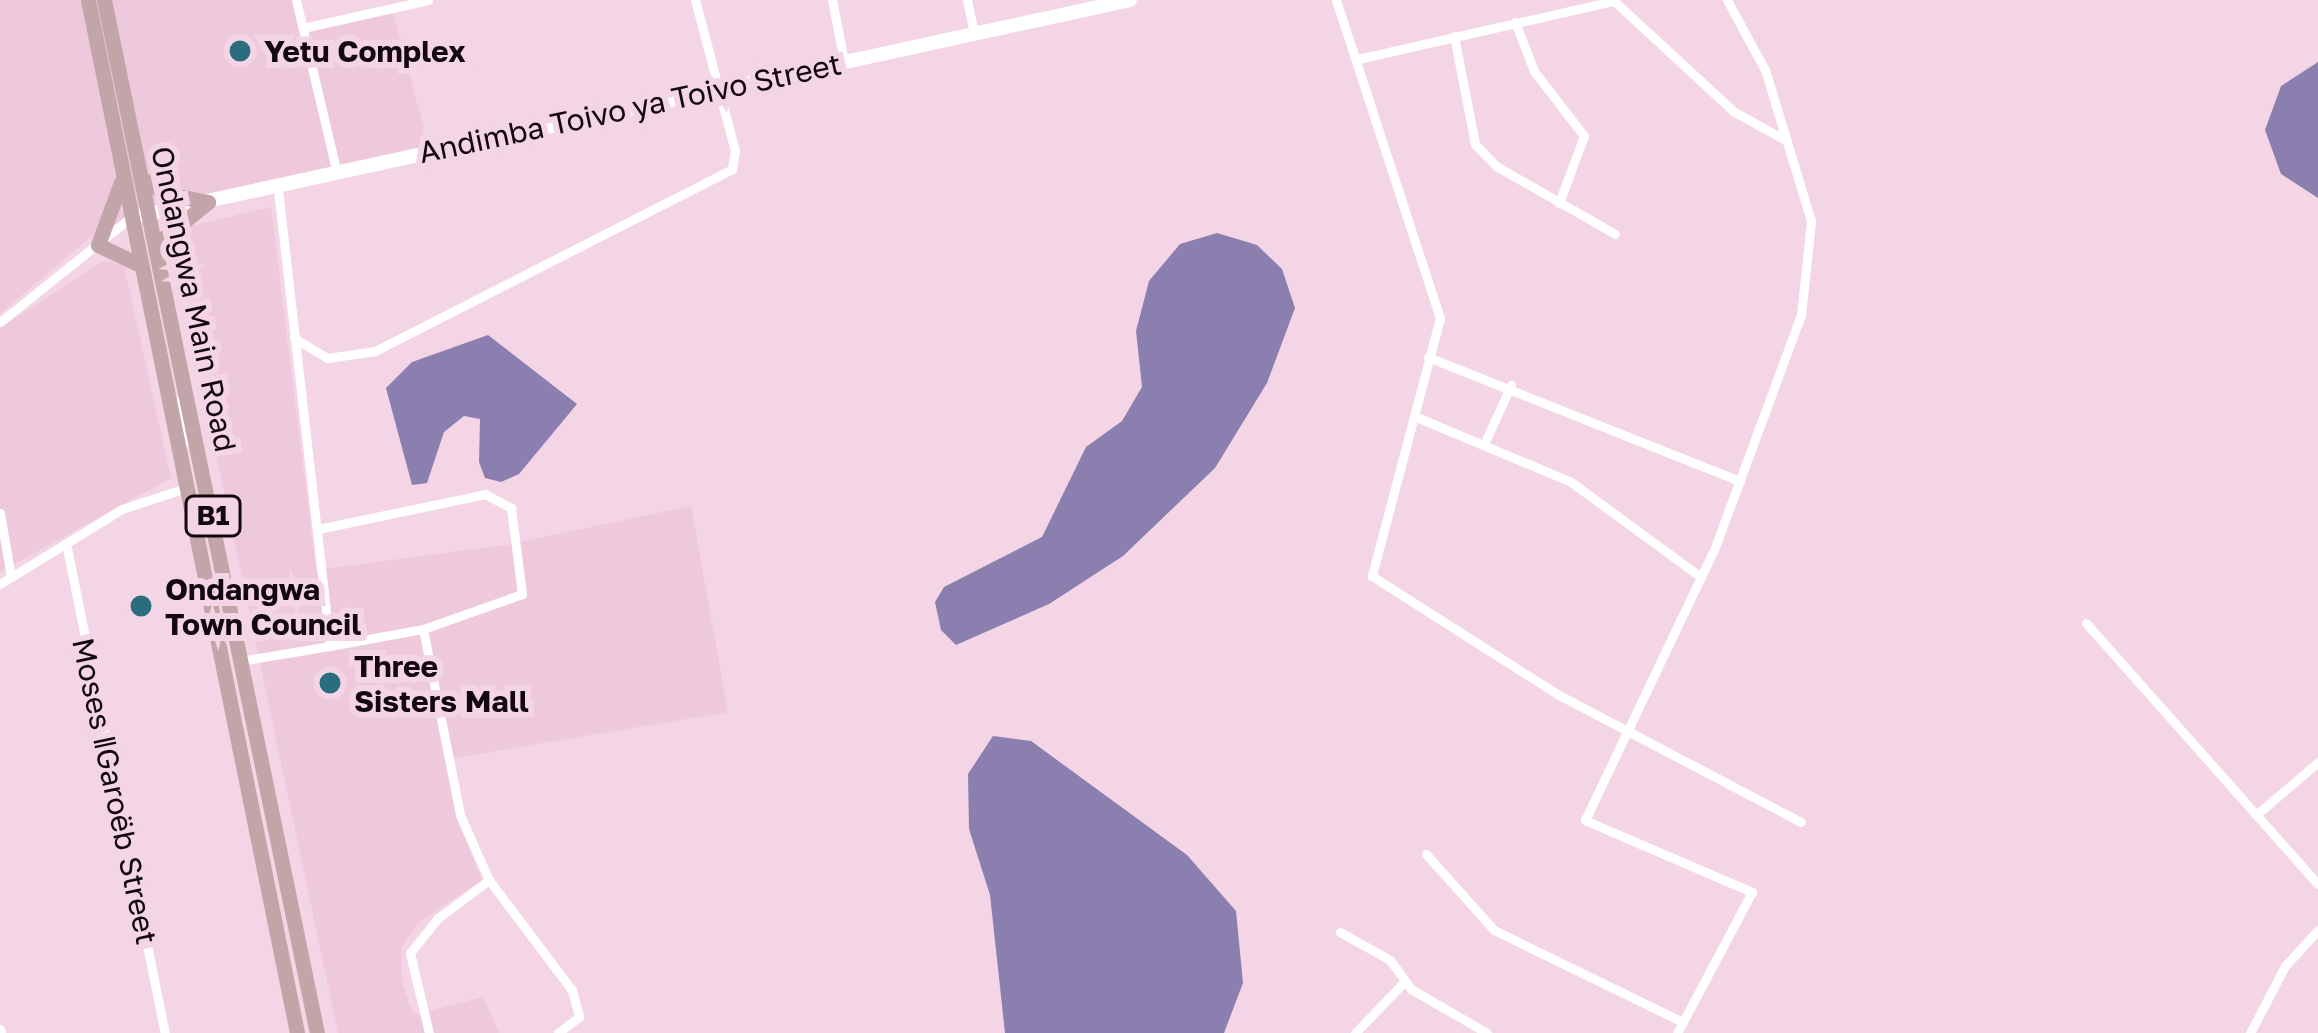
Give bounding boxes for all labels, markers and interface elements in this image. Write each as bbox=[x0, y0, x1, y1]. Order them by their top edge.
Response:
place label: Yetu Complex bbox=[264, 33, 466, 69]
marker: Yetu Complex bbox=[227, 38, 253, 64]
street label: Andimba Toivo ya Toivo Street bbox=[416, 46, 844, 170]
street label: Ondangwa Main Road bbox=[144, 143, 244, 455]
road number: B1 bbox=[183, 495, 243, 537]
place label: Ondangwa Town Council bbox=[165, 571, 361, 642]
marker: Ondangwa Town Council bbox=[128, 593, 154, 619]
street label: Moses ǁGaroëb Street bbox=[65, 634, 165, 948]
place label: Three Sisters Mall bbox=[354, 648, 529, 718]
marker: Three Sisters Mall bbox=[317, 670, 343, 696]

